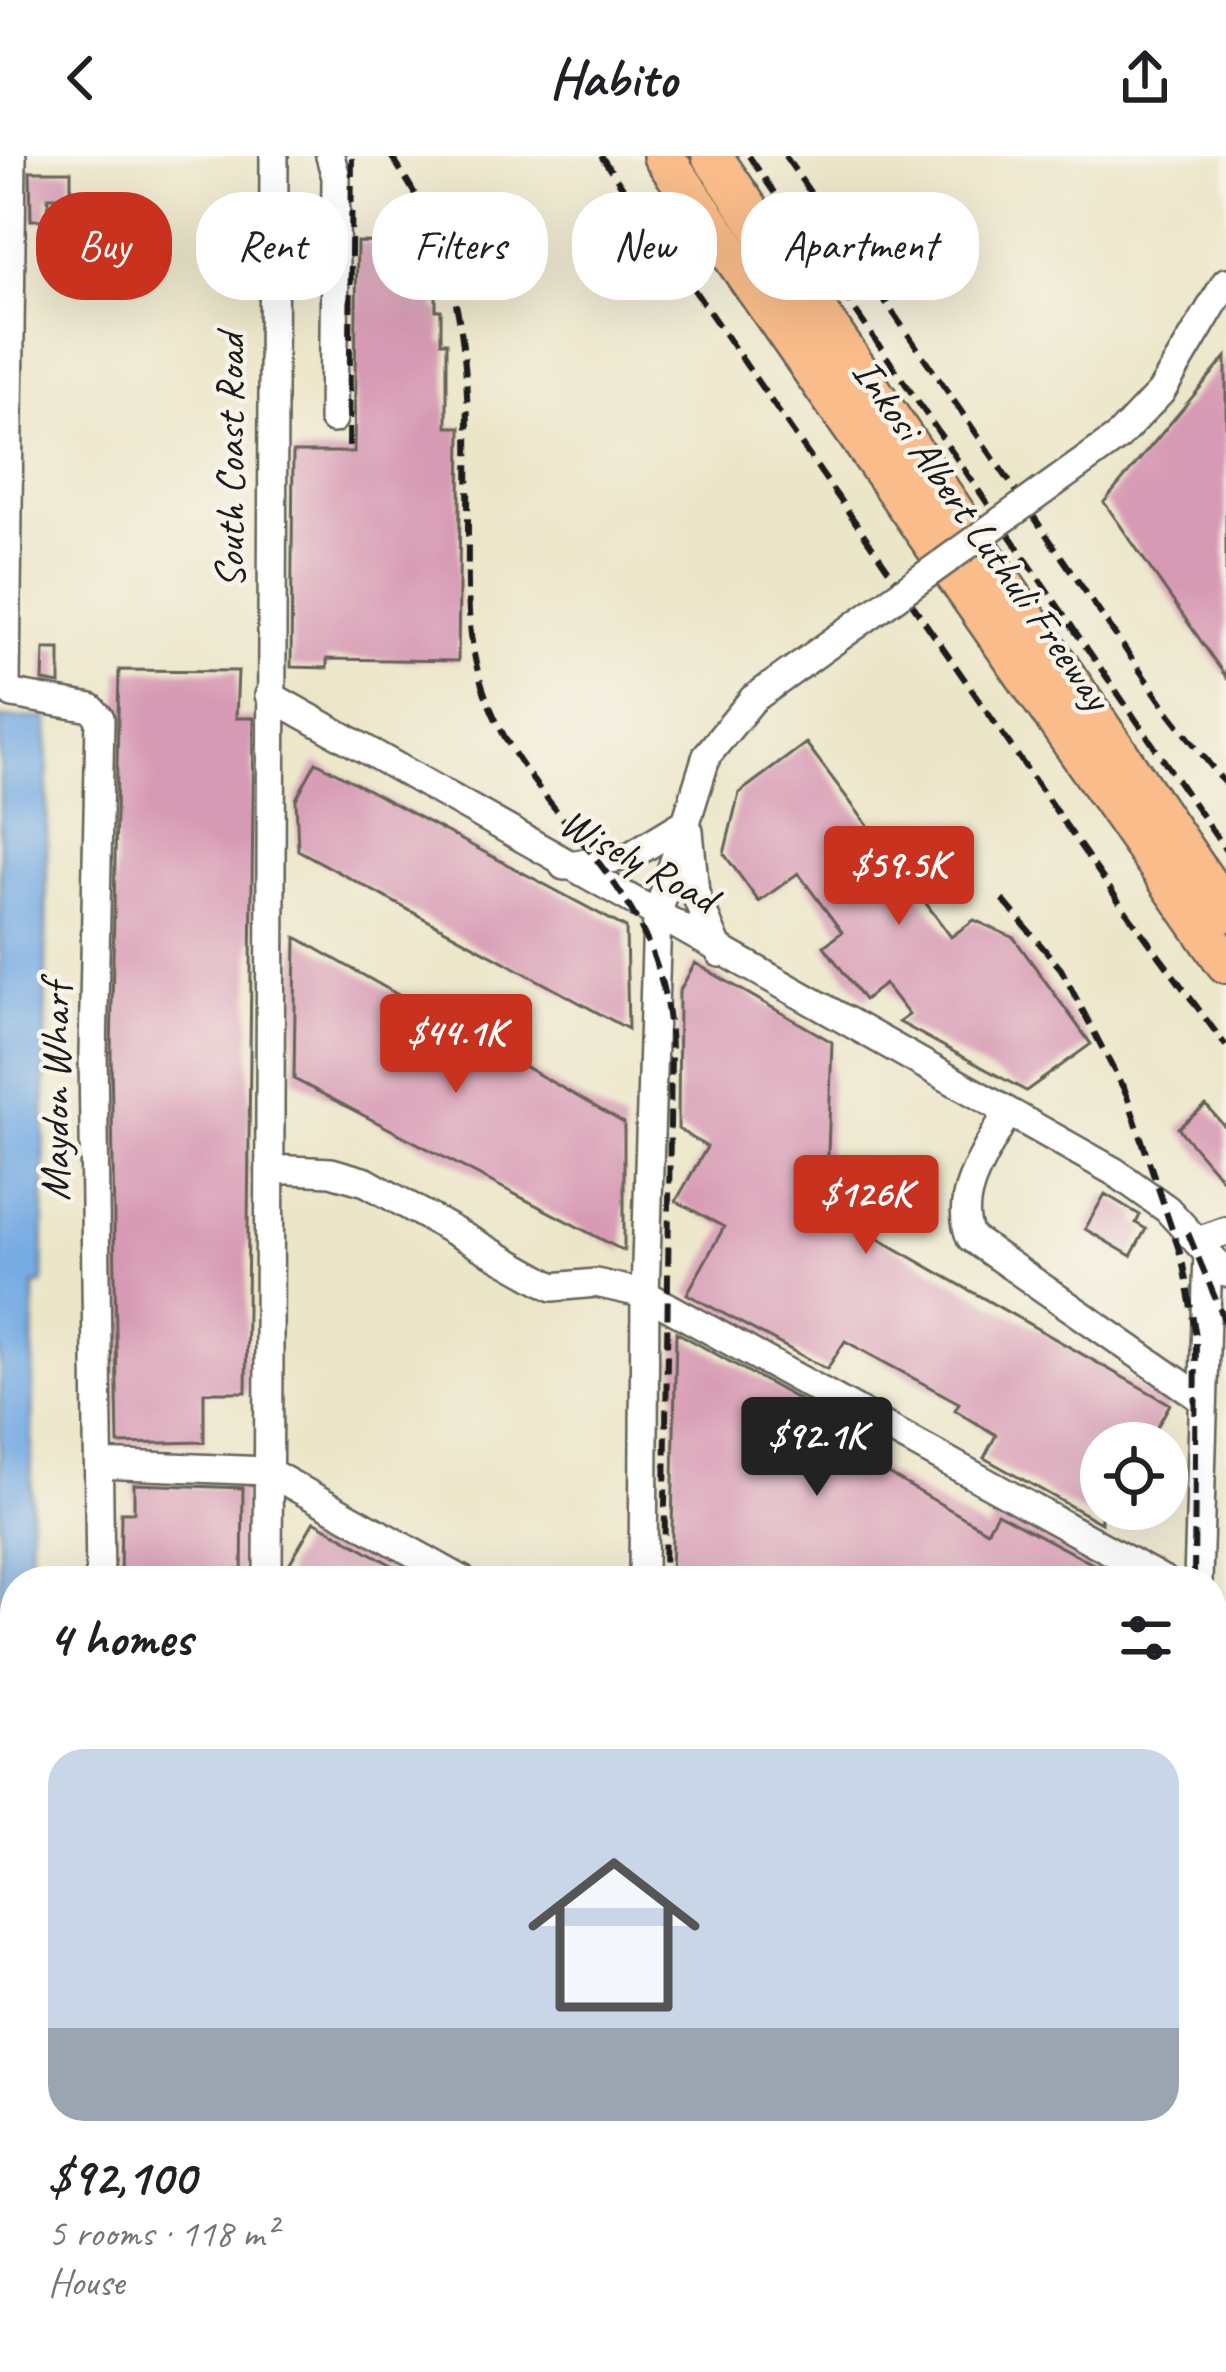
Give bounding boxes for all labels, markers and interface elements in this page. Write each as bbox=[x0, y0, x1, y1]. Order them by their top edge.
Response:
text: Habito bbox=[549, 44, 677, 112]
icon: back bbox=[48, 45, 114, 111]
icon: share bbox=[1112, 45, 1178, 111]
chip: Buy bbox=[36, 192, 172, 300]
chip: Rent bbox=[196, 192, 348, 300]
chip: Filters bbox=[372, 192, 548, 300]
chip: New bbox=[572, 192, 717, 300]
chip: Apartment bbox=[741, 192, 979, 300]
street label: South Coast Road bbox=[204, 327, 257, 588]
street label: Inkosi Albert Luthuli Freeway bbox=[840, 348, 1125, 723]
street label: Wisely Road bbox=[551, 796, 731, 928]
pin: $59.5K bbox=[801, 826, 997, 928]
text: $59.5K bbox=[851, 840, 947, 889]
street label: Maydon Wharf bbox=[29, 973, 82, 1201]
pin: $44.1K bbox=[358, 994, 554, 1096]
text: $44.1K bbox=[407, 1008, 505, 1057]
pin: $126K bbox=[782, 1155, 950, 1257]
text: $126K bbox=[821, 1169, 911, 1218]
pin: $92.1K bbox=[719, 1397, 915, 1499]
text: $92.1K bbox=[768, 1411, 866, 1460]
map controls bbox=[1080, 1422, 1188, 1530]
button: locate bbox=[1080, 1422, 1188, 1530]
icon: filters bbox=[1113, 1605, 1179, 1671]
text: 4 homes bbox=[48, 1606, 192, 1670]
icon: home bbox=[506, 1827, 722, 2043]
text: $92,100 bbox=[48, 2145, 195, 2209]
text: 5 rooms · 118 m² bbox=[48, 2209, 276, 2258]
text: House bbox=[48, 2258, 124, 2307]

